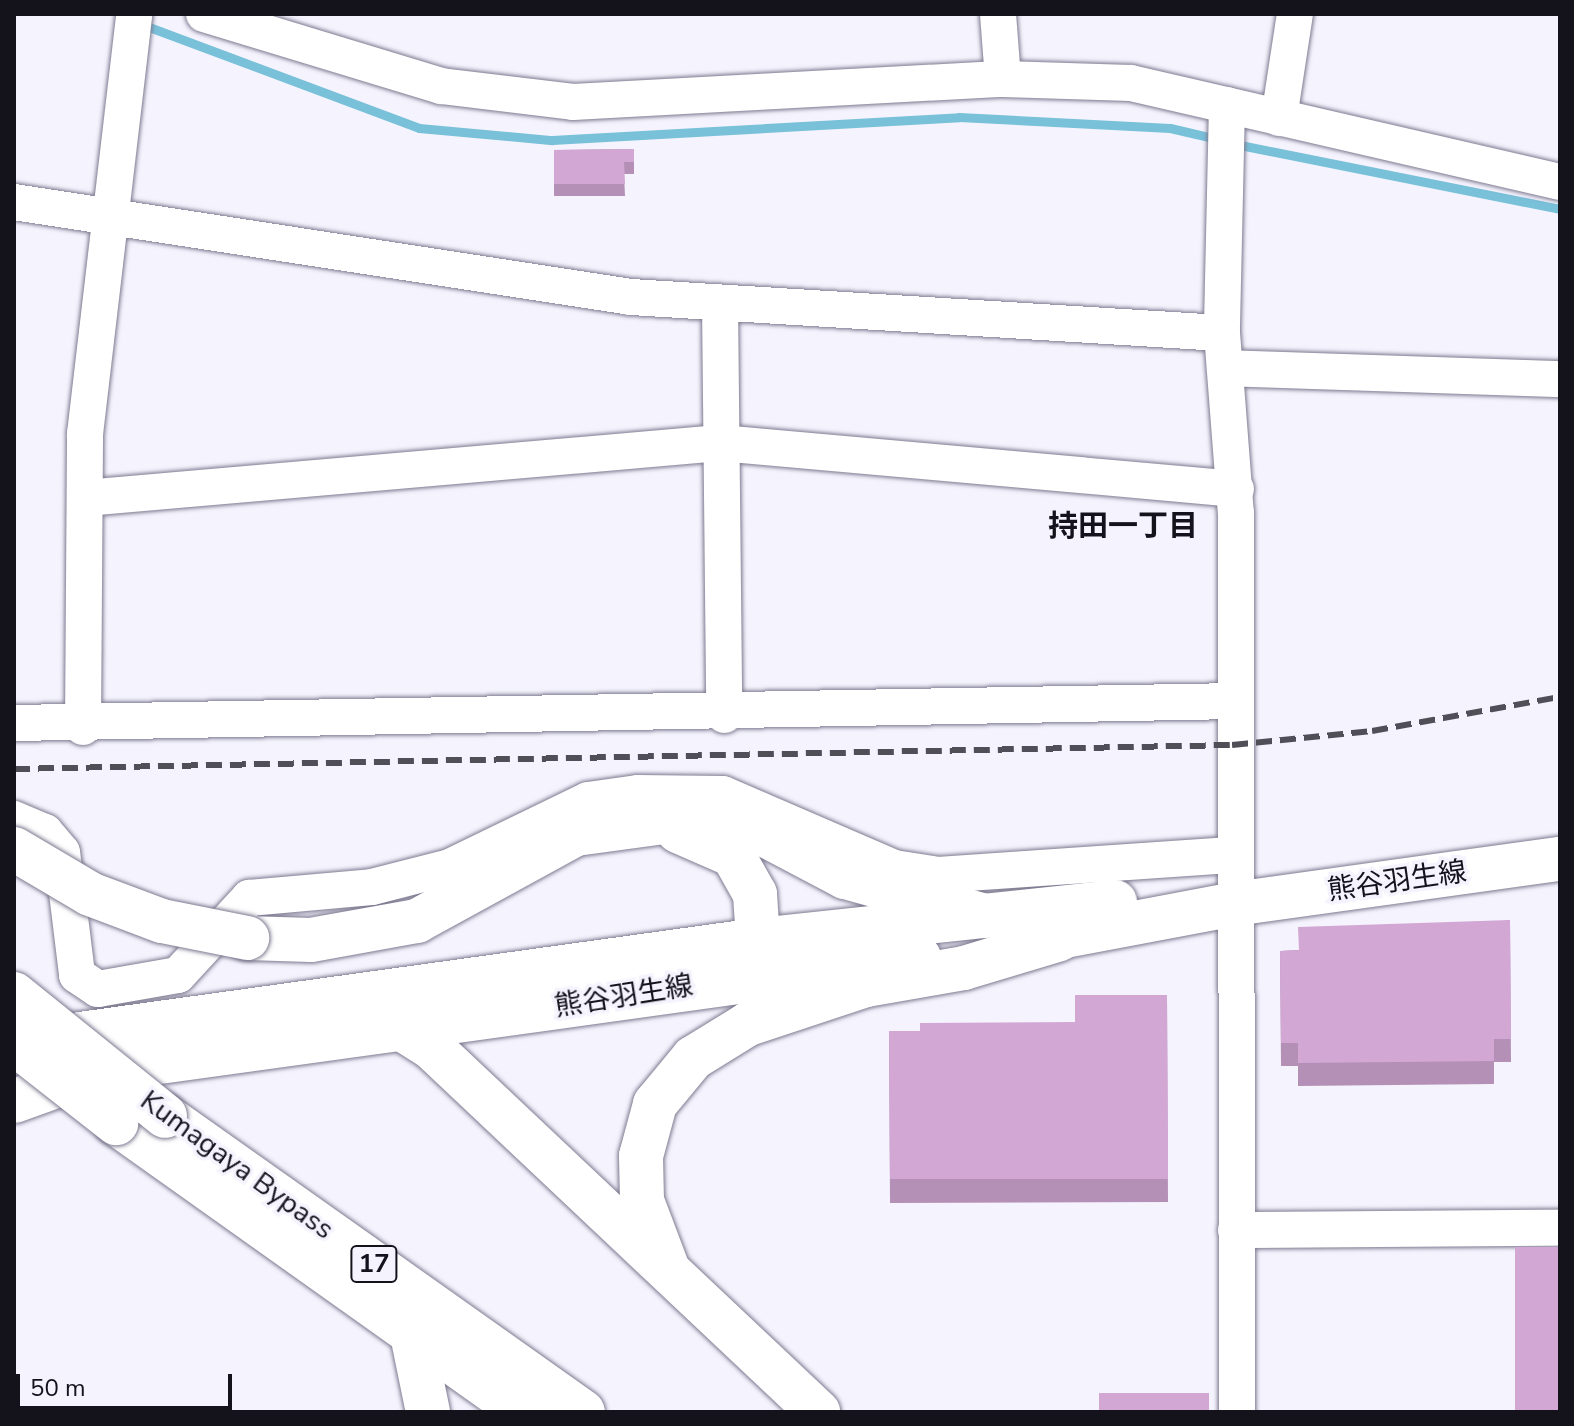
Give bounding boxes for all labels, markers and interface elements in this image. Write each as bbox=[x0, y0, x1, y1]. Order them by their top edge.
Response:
district label: 持田一丁目 bbox=[1048, 509, 1198, 545]
street label: 熊谷羽生線 bbox=[1325, 855, 1469, 907]
street label: 熊谷羽生線 bbox=[552, 968, 696, 1024]
street label: Kumagaya Bypass bbox=[134, 1084, 340, 1246]
road number: 17 bbox=[350, 1242, 398, 1286]
scale bar bbox=[20, 1358, 236, 1408]
text: 50 m bbox=[30, 1372, 86, 1404]

